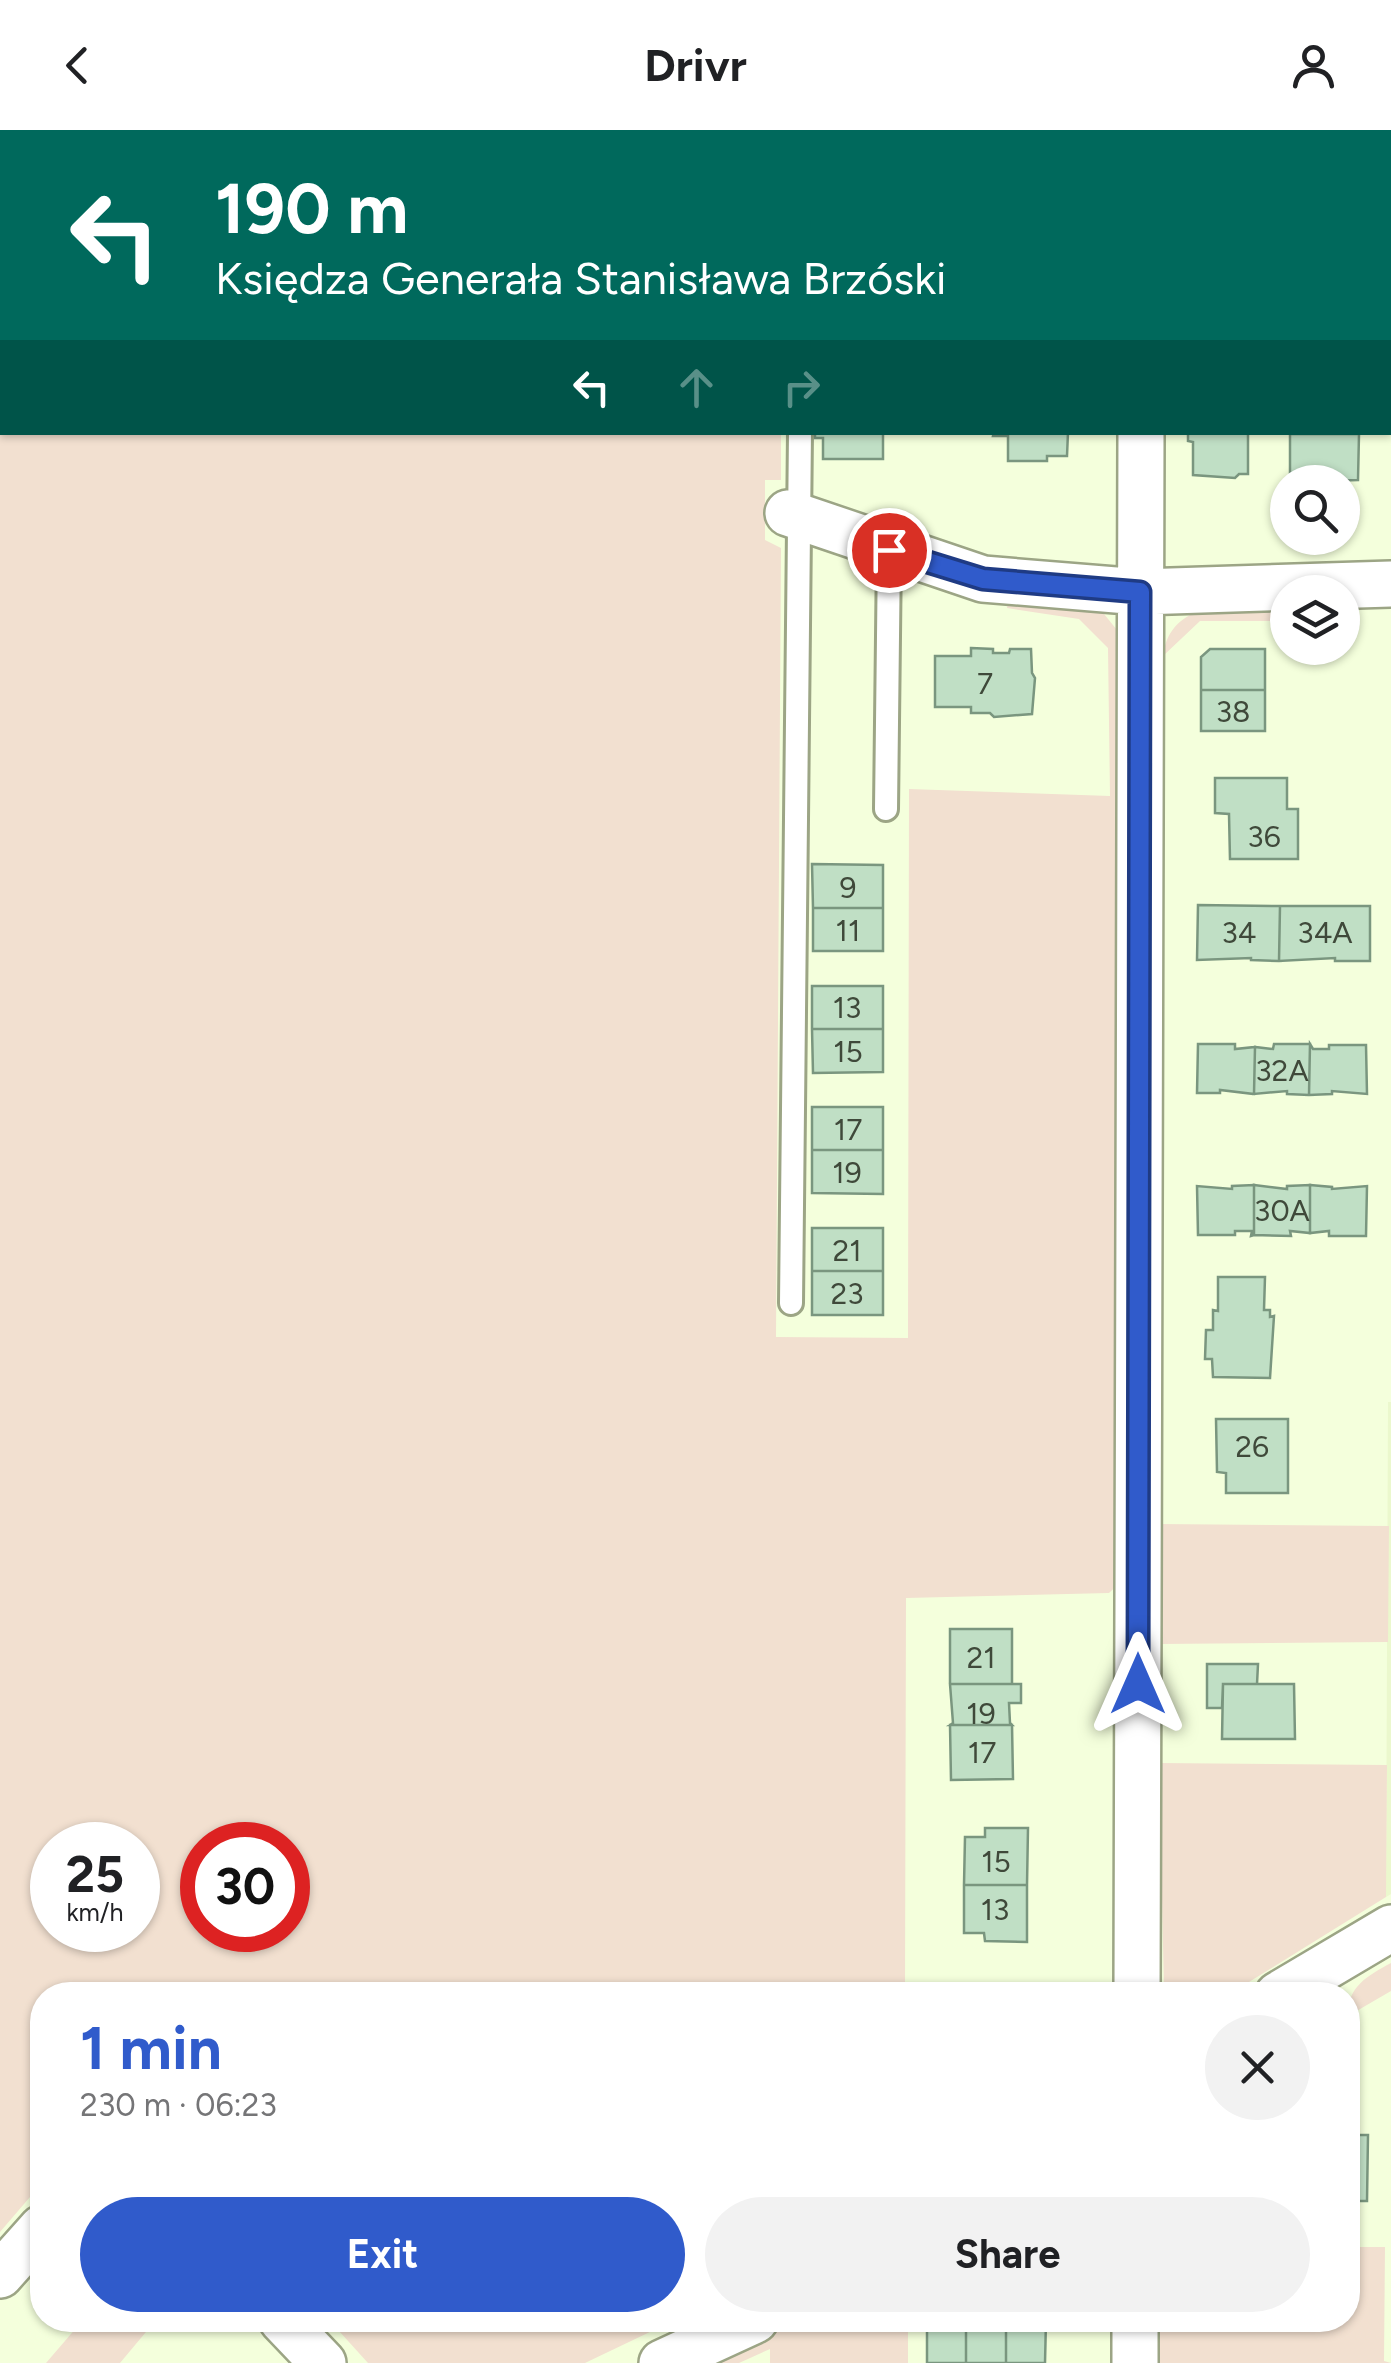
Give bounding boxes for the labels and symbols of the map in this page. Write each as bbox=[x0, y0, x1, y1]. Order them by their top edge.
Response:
pin bbox=[847, 508, 932, 593]
house number: 7 bbox=[977, 665, 993, 702]
house number: 38 bbox=[1216, 693, 1250, 730]
house number: 36 bbox=[1247, 818, 1281, 855]
house number: 9 bbox=[840, 869, 856, 906]
house number: 11 bbox=[836, 912, 860, 949]
house number: 34 bbox=[1222, 914, 1256, 951]
house number: 34A bbox=[1297, 914, 1353, 951]
house number: 13 bbox=[833, 989, 861, 1026]
house number: 15 bbox=[833, 1033, 863, 1070]
house number: 32A bbox=[1255, 1052, 1309, 1089]
house number: 17 bbox=[834, 1111, 862, 1148]
house number: 19 bbox=[832, 1154, 862, 1191]
house number: 30A bbox=[1254, 1192, 1311, 1229]
house number: 21 bbox=[832, 1232, 862, 1269]
house number: 23 bbox=[830, 1275, 864, 1312]
house number: 26 bbox=[1235, 1428, 1269, 1465]
position arrow bbox=[1086, 1632, 1190, 1736]
house number: 21 bbox=[966, 1639, 996, 1676]
house number: 19 bbox=[966, 1695, 996, 1732]
house number: 17 bbox=[968, 1734, 996, 1771]
speed limit sign: 30 bbox=[180, 1822, 310, 1952]
house number: 15 bbox=[981, 1843, 1011, 1880]
house number: 13 bbox=[981, 1891, 1009, 1928]

